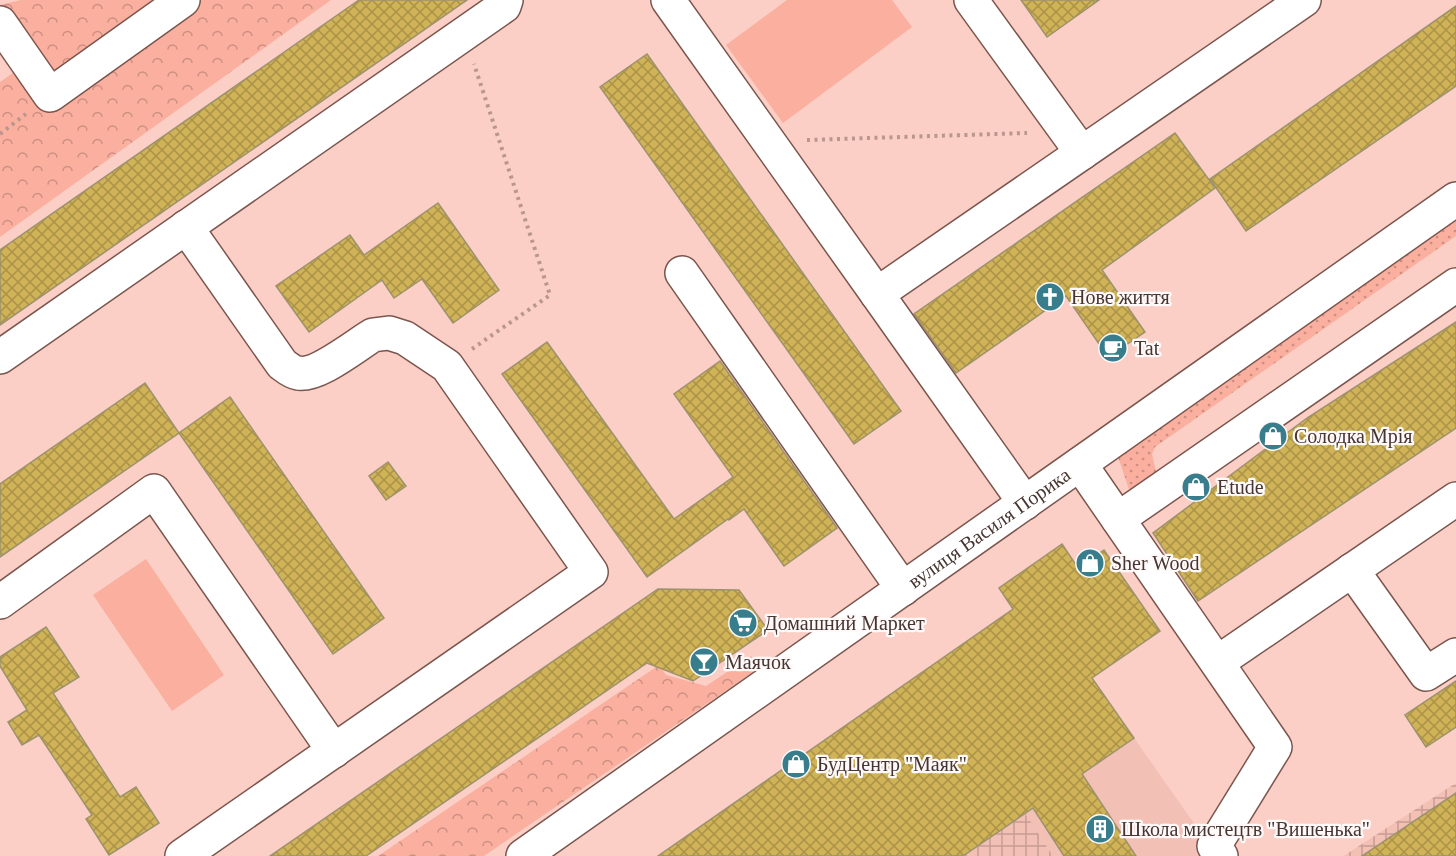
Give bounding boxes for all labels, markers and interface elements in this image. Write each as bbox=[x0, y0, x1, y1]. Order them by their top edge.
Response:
church icon: Нове життя bbox=[1034, 281, 1066, 313]
place label: Нове життя bbox=[1071, 286, 1170, 308]
cafe icon: Tat bbox=[1097, 332, 1129, 364]
place label: Tat bbox=[1134, 337, 1160, 359]
shop icon: Солодка Мрія bbox=[1257, 420, 1289, 452]
place label: Солодка Мрія bbox=[1294, 425, 1413, 448]
street label: вулиця Василя Порика bbox=[904, 463, 1074, 592]
shop icon: Etude bbox=[1180, 471, 1212, 503]
place label: Etude bbox=[1217, 476, 1264, 498]
shop icon: Sher Wood bbox=[1074, 547, 1106, 579]
place label: Sher Wood bbox=[1111, 552, 1200, 574]
supermarket icon: Домашний Маркет bbox=[727, 607, 759, 639]
place label: Домашний Маркет bbox=[764, 612, 925, 635]
bar icon: Маячок bbox=[688, 646, 720, 678]
place label: Маячок bbox=[725, 651, 791, 673]
shop icon: БудЦентр "Маяк" bbox=[780, 748, 812, 780]
place label: БудЦентр "Маяк" bbox=[817, 753, 967, 776]
building icon: Школа мистецтв "Вишенька" bbox=[1084, 813, 1116, 845]
place label: Школа мистецтв "Вишенька" bbox=[1121, 818, 1370, 841]

